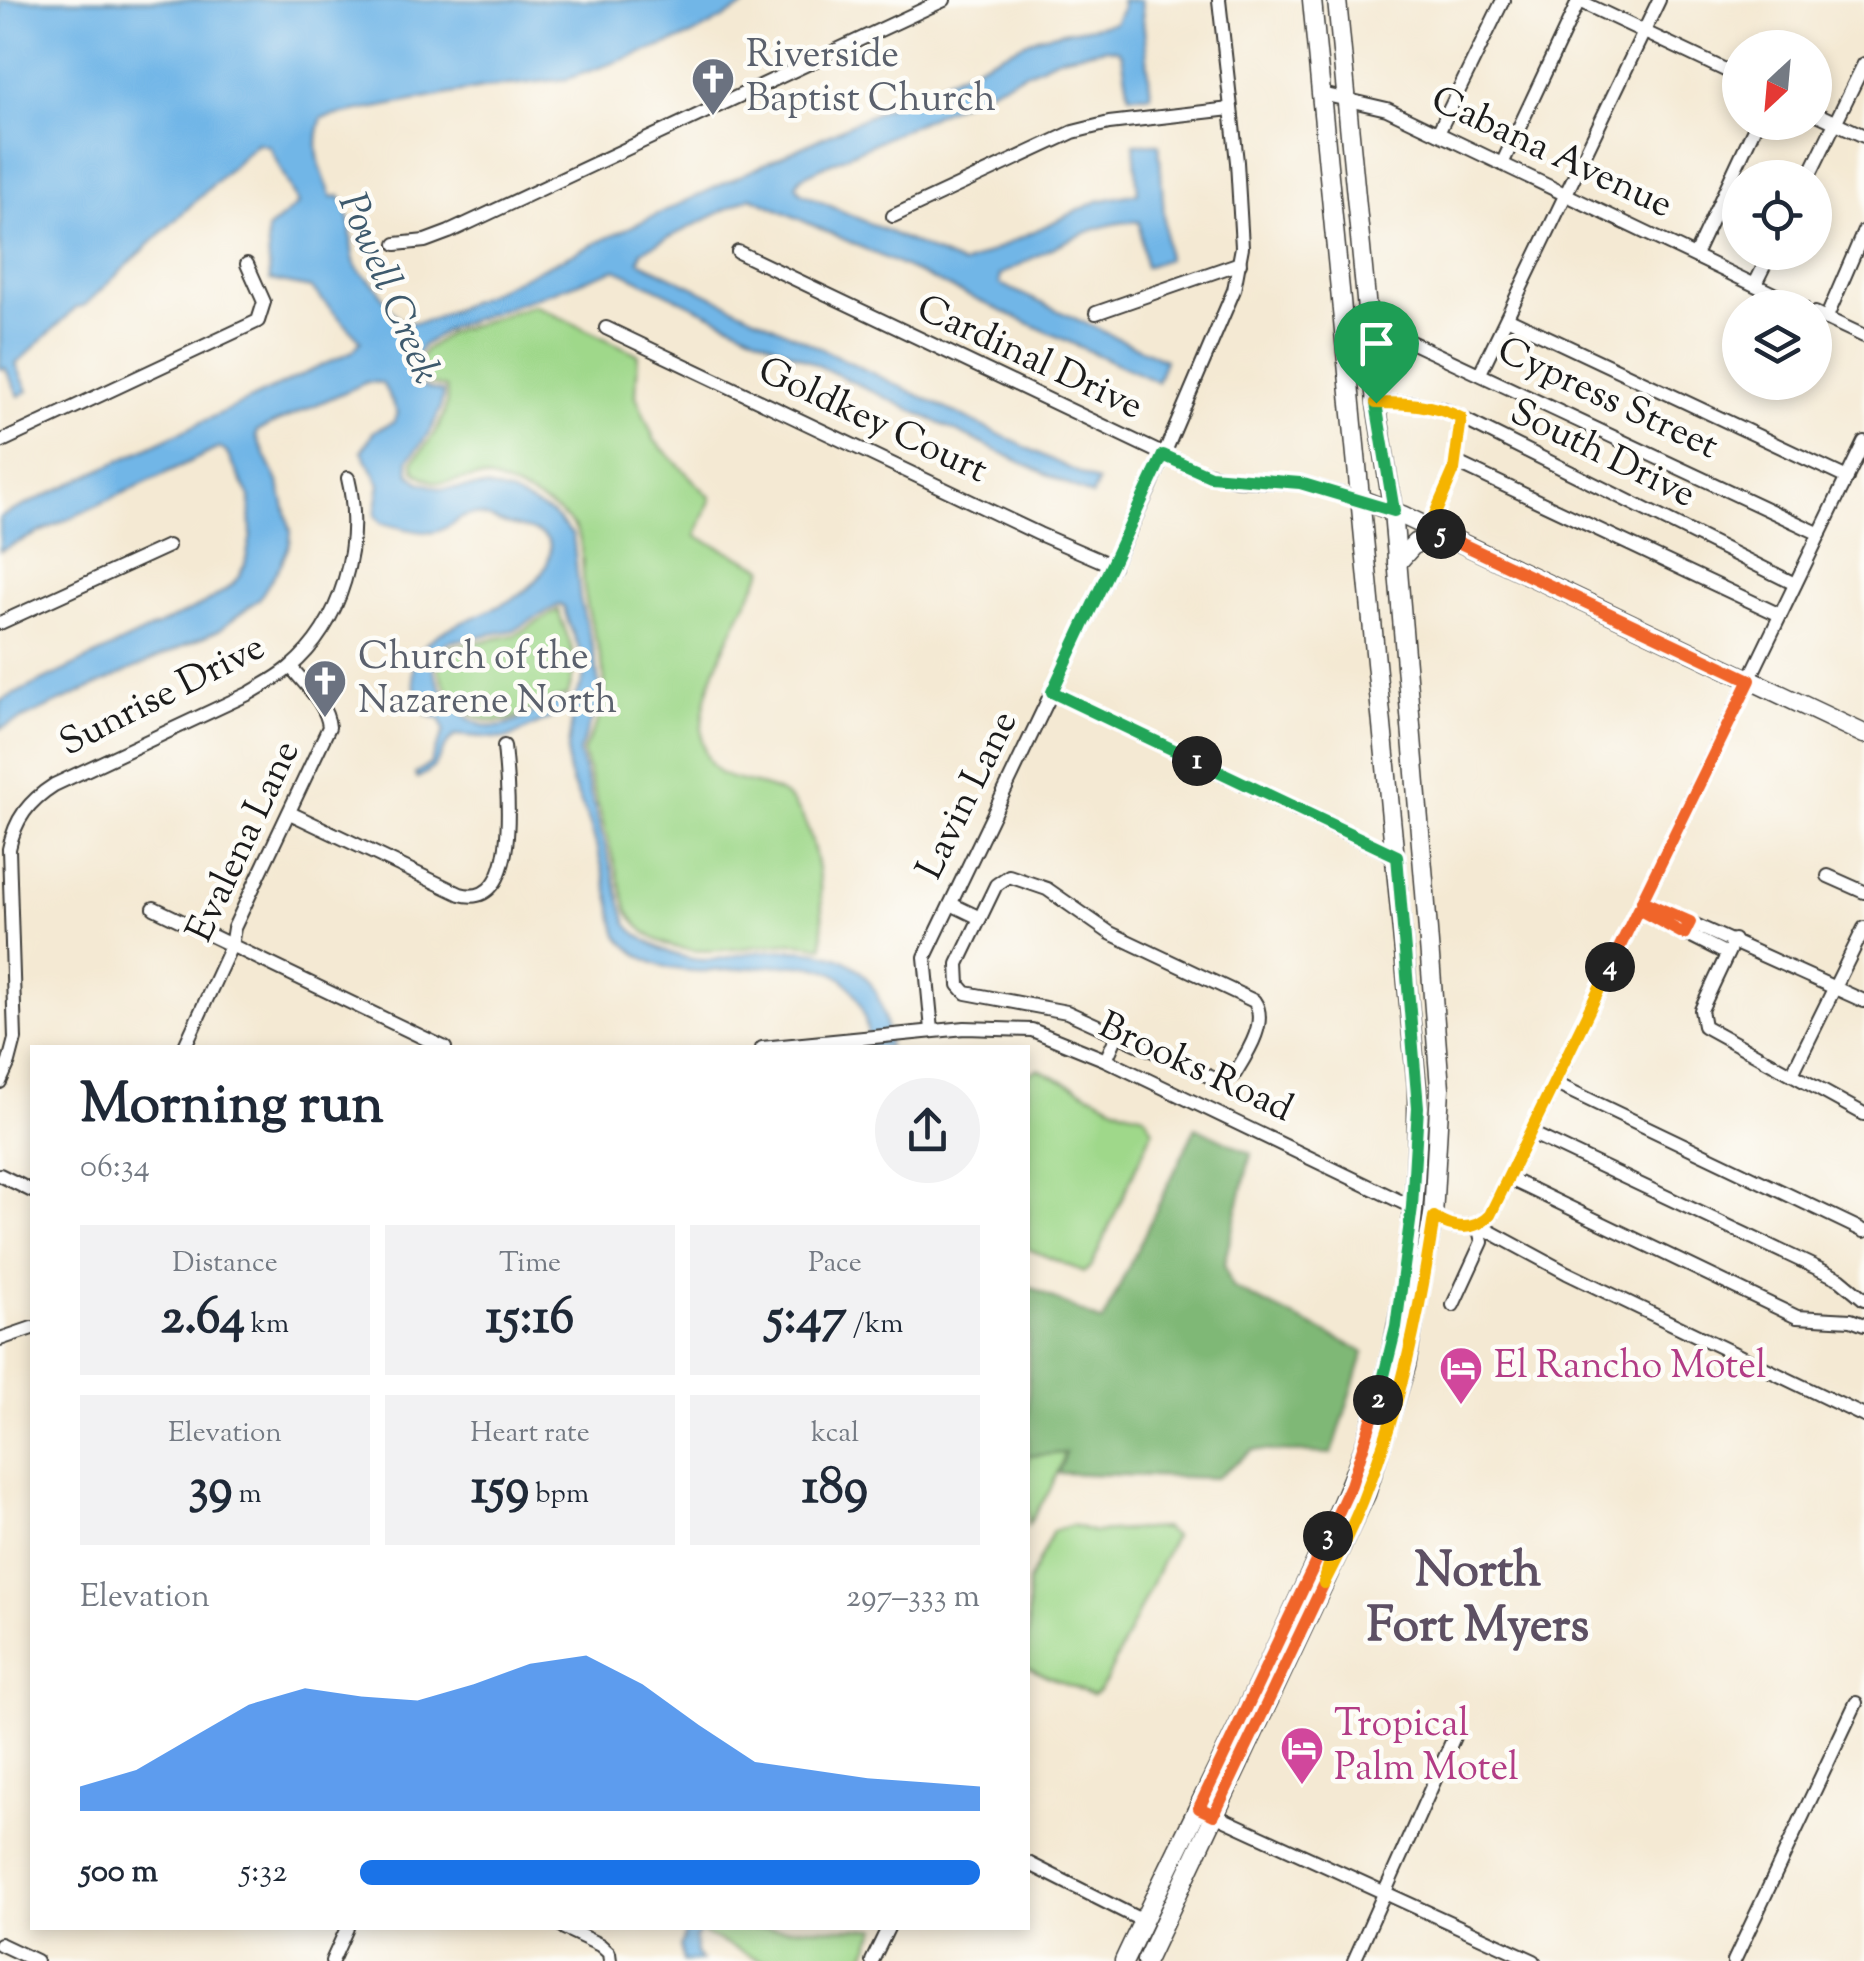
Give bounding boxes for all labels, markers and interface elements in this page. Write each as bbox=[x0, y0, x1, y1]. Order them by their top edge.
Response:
place label: Riverside Baptist Church bbox=[746, 30, 996, 128]
north arrow bbox=[1722, 30, 1832, 140]
map controls bbox=[1722, 30, 1832, 400]
church icon: Riverside Baptist Church bbox=[690, 56, 736, 117]
street label: Cabana Avenue bbox=[1422, 74, 1680, 234]
button: locate bbox=[1722, 160, 1832, 270]
water label: Powell Creek bbox=[321, 185, 453, 393]
street label: Cardinal Drive bbox=[907, 283, 1151, 435]
button: layers bbox=[1722, 290, 1832, 400]
pin bbox=[1334, 301, 1419, 404]
icon: arrive bbox=[1349, 316, 1404, 371]
street label: Cypress Street bbox=[1488, 325, 1726, 475]
street label: Goldkey Court bbox=[748, 345, 996, 499]
street label: South Drive bbox=[1500, 387, 1704, 523]
pin: 5 bbox=[1416, 509, 1466, 559]
text: 5 bbox=[1436, 514, 1446, 554]
street label: Sunrise Drive bbox=[51, 622, 275, 772]
place label: Church of the Nazarene North bbox=[358, 632, 617, 730]
church icon: Church of the Nazarene North bbox=[302, 658, 348, 719]
street label: Lavin Lane bbox=[905, 703, 1033, 889]
street label: Evalena Lane bbox=[175, 732, 315, 952]
pin: 1 bbox=[1172, 736, 1222, 786]
text: 1 bbox=[1192, 741, 1202, 781]
pin: 4 bbox=[1585, 942, 1635, 992]
text: 4 bbox=[1603, 947, 1617, 987]
street label: Brooks Road bbox=[1089, 1000, 1301, 1138]
text: Morning run bbox=[80, 1068, 384, 1147]
button: share bbox=[875, 1078, 980, 1183]
text: 06:34 bbox=[80, 1145, 150, 1191]
text: Distance bbox=[172, 1244, 278, 1284]
text: Time bbox=[499, 1244, 561, 1284]
text: Pace bbox=[808, 1244, 862, 1284]
text: 2.64 bbox=[161, 1284, 245, 1356]
text: 15:16 bbox=[486, 1284, 574, 1356]
text: 5:47 bbox=[767, 1284, 847, 1356]
text: km bbox=[245, 1305, 289, 1345]
text: /km bbox=[847, 1305, 903, 1345]
place label: El Rancho Motel bbox=[1494, 1341, 1766, 1395]
hotel icon: El Rancho Motel bbox=[1438, 1345, 1484, 1406]
pin: 2 bbox=[1353, 1375, 1403, 1425]
text: 2 bbox=[1371, 1380, 1385, 1420]
text: Elevation bbox=[168, 1414, 282, 1454]
text: Heart rate bbox=[470, 1414, 590, 1454]
text: kcal bbox=[811, 1414, 859, 1454]
text: 39 bbox=[188, 1454, 232, 1526]
text: 159 bbox=[471, 1454, 529, 1526]
text: 189 bbox=[802, 1454, 868, 1526]
text: m bbox=[232, 1475, 262, 1515]
text: bpm bbox=[529, 1475, 589, 1515]
pin: 3 bbox=[1303, 1511, 1353, 1561]
text: 3 bbox=[1322, 1516, 1334, 1556]
district label: North Fort Myers bbox=[1367, 1539, 1589, 1663]
text: Elevation bbox=[80, 1575, 210, 1621]
text: 297–333 m bbox=[846, 1575, 980, 1621]
place label: Tropical Palm Motel bbox=[1334, 1699, 1519, 1797]
hotel icon: Tropical Palm Motel bbox=[1279, 1725, 1325, 1786]
text: 500 m bbox=[80, 1850, 158, 1896]
text: 5:32 bbox=[240, 1850, 287, 1896]

